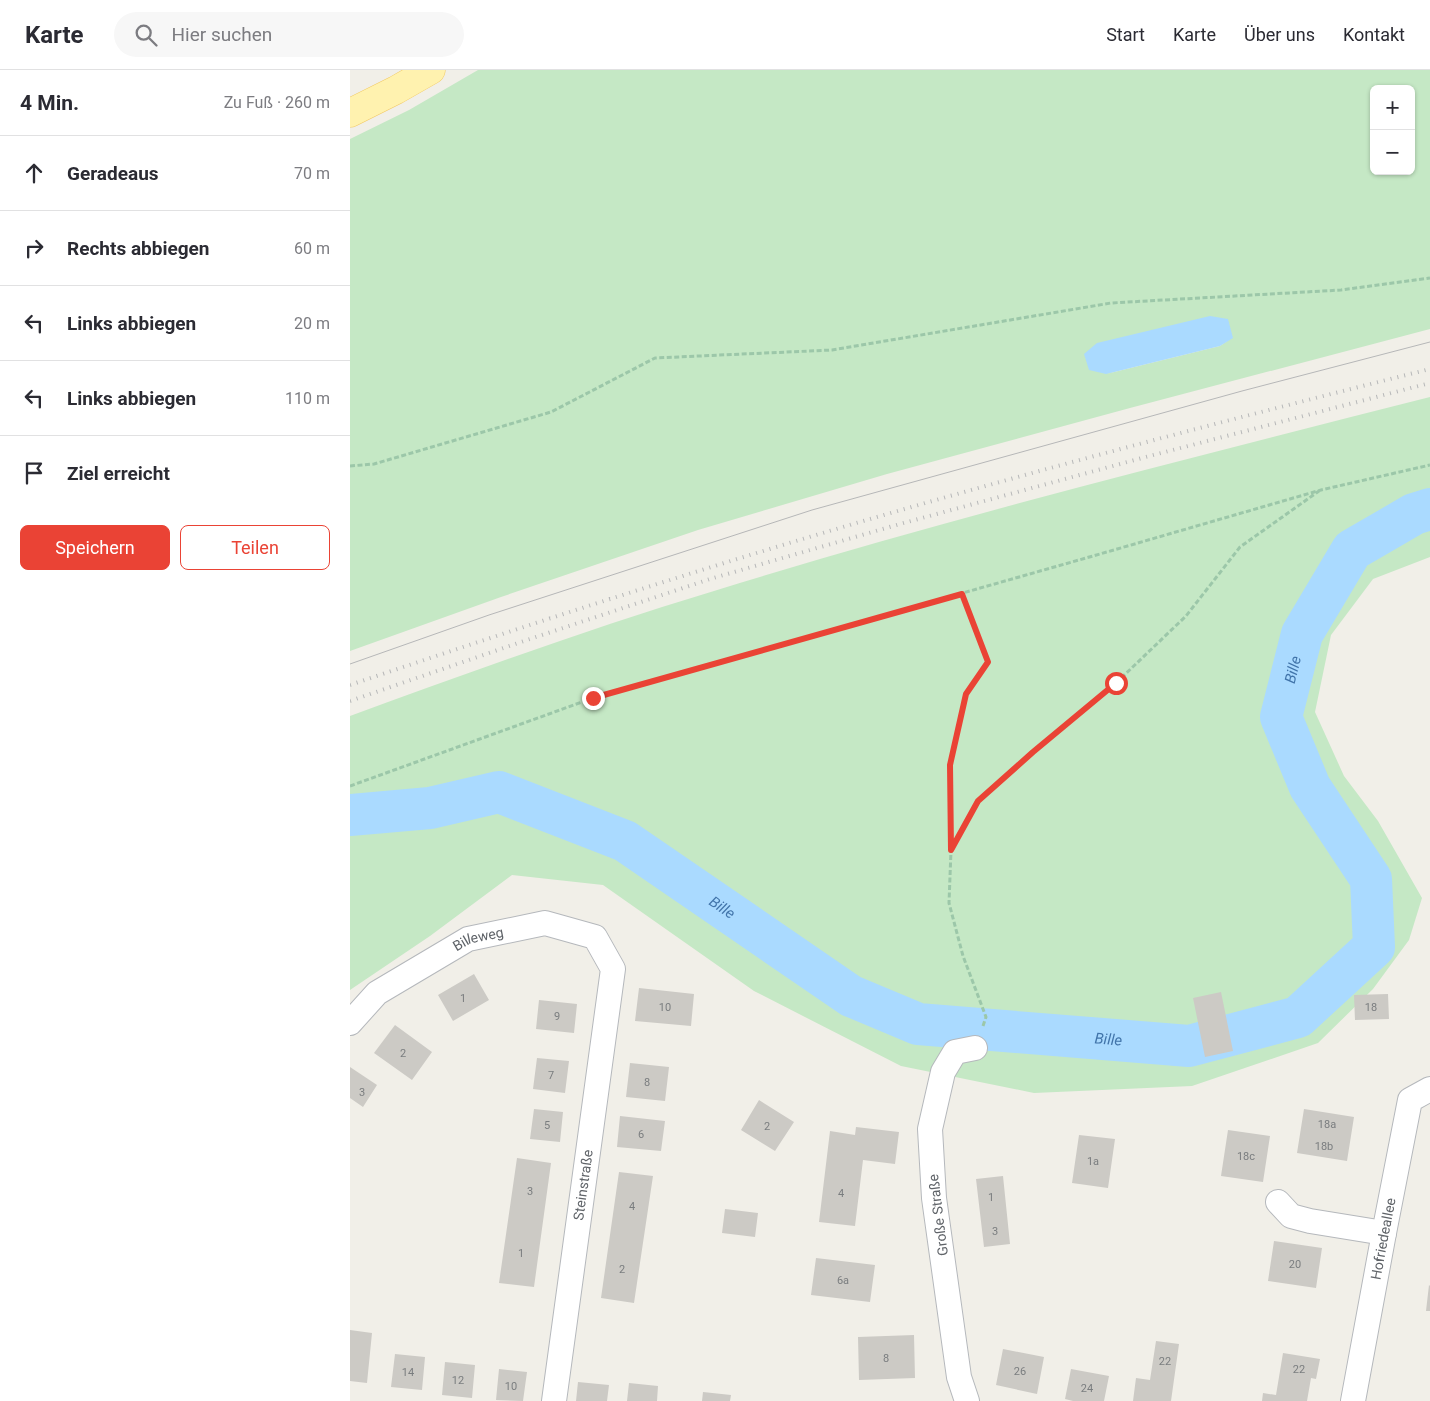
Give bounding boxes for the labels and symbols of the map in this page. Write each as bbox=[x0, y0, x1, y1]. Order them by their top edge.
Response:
water label: Bille bbox=[1281, 654, 1305, 685]
route start bbox=[1105, 672, 1128, 695]
route end bbox=[582, 687, 605, 710]
water label: Bille bbox=[706, 892, 739, 923]
street label: Billeweg bbox=[450, 924, 505, 954]
house number: 1 bbox=[460, 992, 466, 1005]
house number: 10 bbox=[659, 1001, 671, 1014]
house number: 18 bbox=[1365, 1001, 1377, 1014]
house number: 9 bbox=[554, 1010, 560, 1023]
water label: Bille bbox=[1094, 1029, 1123, 1050]
house number: 2 bbox=[400, 1047, 406, 1060]
house number: 7 bbox=[548, 1069, 554, 1082]
house number: 8 bbox=[644, 1076, 650, 1089]
house number: 3 bbox=[359, 1086, 365, 1099]
house number: 18a bbox=[1318, 1118, 1336, 1131]
house number: 5 bbox=[544, 1119, 550, 1132]
house number: 2 bbox=[764, 1120, 770, 1133]
house number: 6 bbox=[638, 1128, 644, 1141]
house number: 18b bbox=[1315, 1140, 1333, 1153]
street label: Steinstraße bbox=[570, 1149, 596, 1221]
house number: 18c bbox=[1237, 1150, 1255, 1163]
house number: 1a bbox=[1087, 1155, 1099, 1168]
street label: Große Straße bbox=[925, 1173, 951, 1257]
house number: 3 bbox=[527, 1185, 533, 1198]
house number: 4 bbox=[838, 1187, 844, 1200]
house number: 1 bbox=[988, 1191, 994, 1204]
street label: Hofriedeallee bbox=[1368, 1196, 1399, 1281]
house number: 4 bbox=[629, 1200, 635, 1213]
house number: 3 bbox=[992, 1225, 998, 1238]
house number: 1 bbox=[518, 1247, 524, 1260]
house number: 20 bbox=[1289, 1258, 1301, 1271]
house number: 2 bbox=[619, 1263, 625, 1276]
house number: 6a bbox=[837, 1274, 849, 1287]
house number: 8 bbox=[883, 1352, 889, 1365]
house number: 22 bbox=[1159, 1355, 1171, 1368]
house number: 22 bbox=[1293, 1363, 1305, 1376]
house number: 26 bbox=[1014, 1365, 1026, 1378]
house number: 14 bbox=[402, 1366, 414, 1379]
house number: 12 bbox=[452, 1374, 464, 1387]
house number: 10 bbox=[505, 1380, 517, 1393]
house number: 24 bbox=[1081, 1382, 1093, 1395]

